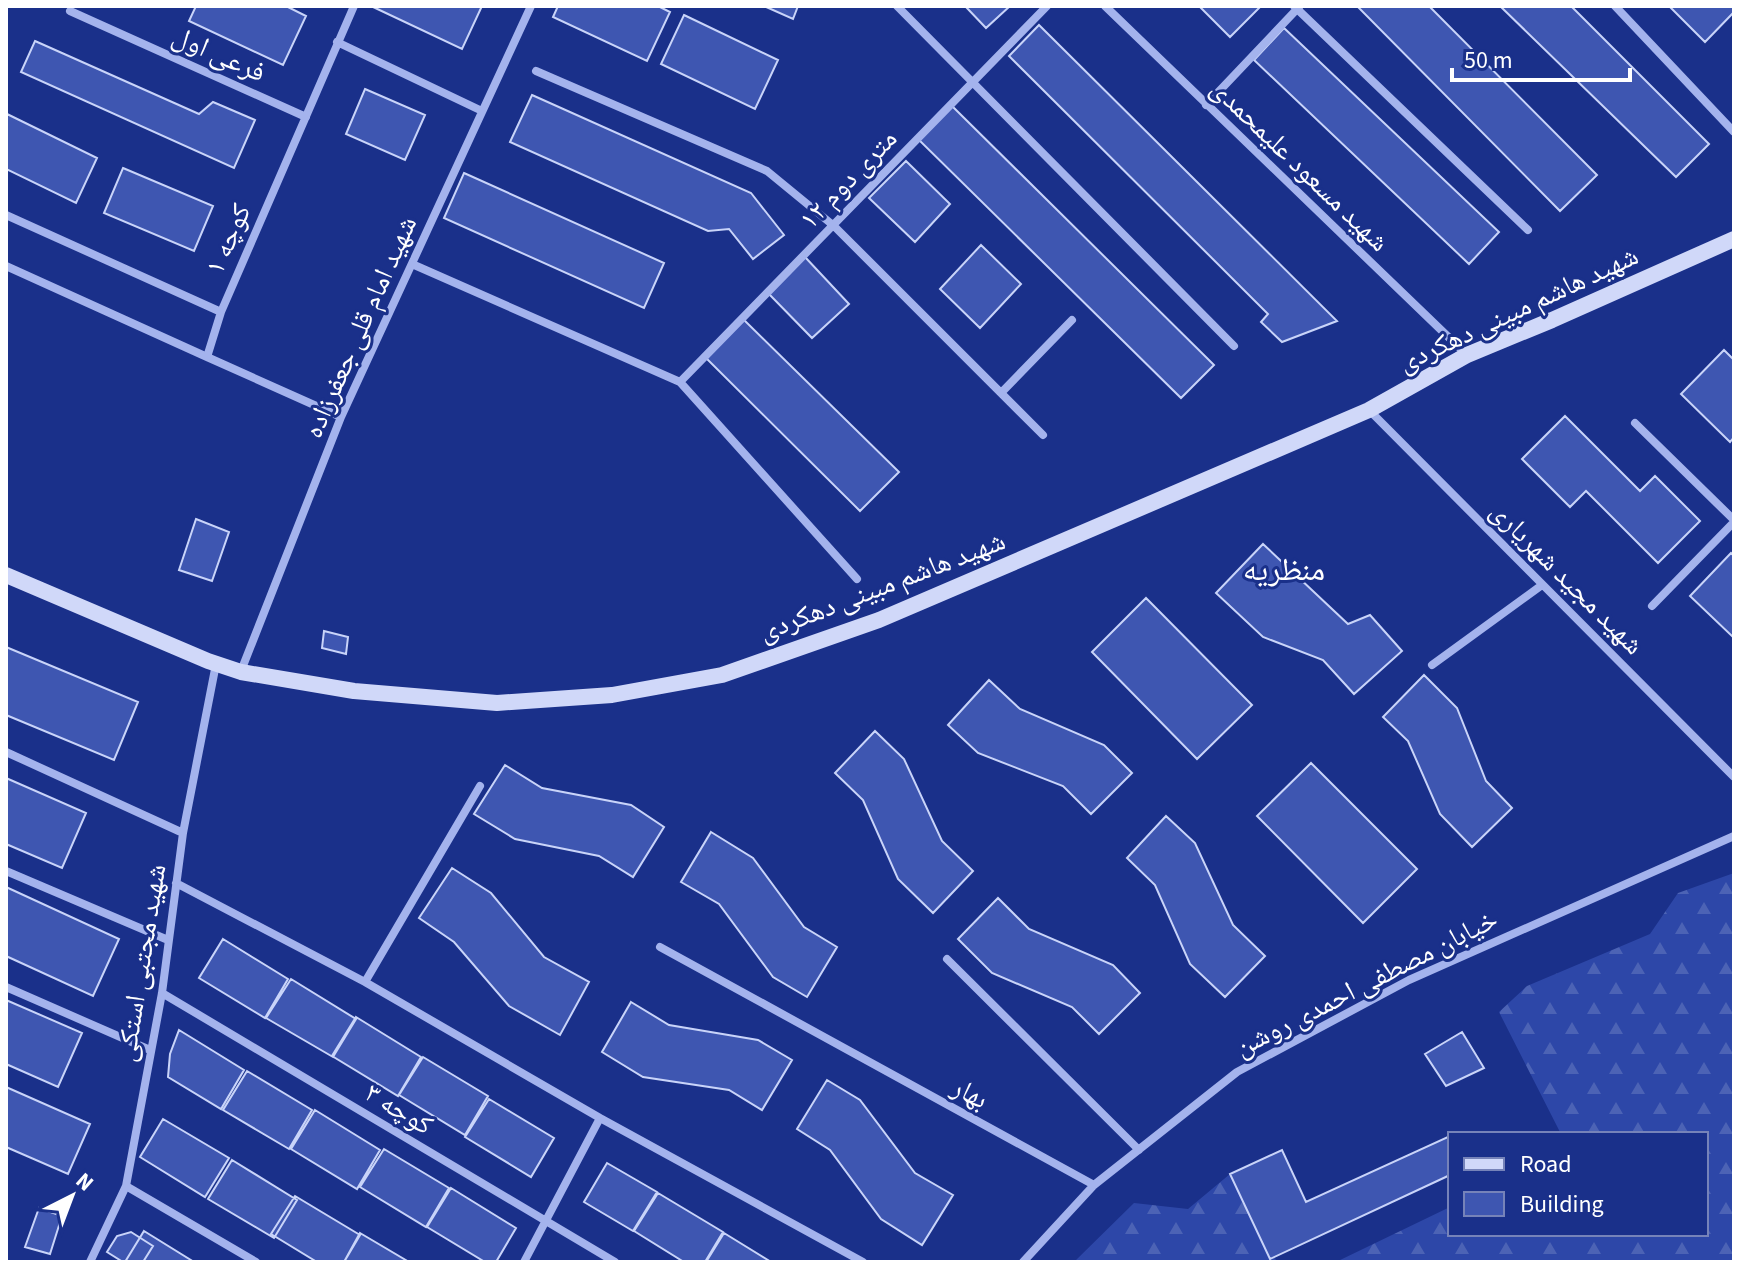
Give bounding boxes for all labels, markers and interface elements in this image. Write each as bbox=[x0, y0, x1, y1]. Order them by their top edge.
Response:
street label: فرعی اول bbox=[166, 16, 272, 92]
scale bar bbox=[1452, 32, 1630, 82]
text: 50 m bbox=[1464, 43, 1513, 78]
street label: شهید مسعود علیمحمدی bbox=[1202, 69, 1398, 261]
street label: ۱۲ متری دوم bbox=[790, 120, 906, 238]
street label: کوچه ۱ bbox=[195, 197, 261, 281]
street label: شهید امام قلی جعفرزاده bbox=[293, 210, 427, 444]
street label: شهید هاشم مبینی دهکردی bbox=[1391, 236, 1645, 382]
street label: شهید مجید شهریاری bbox=[1481, 492, 1653, 664]
street label: شهید هاشم مبینی دهکردی bbox=[753, 521, 1011, 651]
district label: منظریه bbox=[1243, 547, 1325, 593]
street label: شهید مجتبی استکی bbox=[106, 861, 176, 1065]
street label: خیابان مصطفی احمدی روشن bbox=[1227, 899, 1505, 1067]
street label: بهار bbox=[944, 1066, 995, 1119]
street label: کوچه ۳ bbox=[357, 1073, 441, 1145]
legend bbox=[1448, 1132, 1708, 1236]
text: Road bbox=[1520, 1147, 1572, 1182]
north arrow bbox=[32, 1156, 112, 1236]
text: N bbox=[69, 1165, 101, 1199]
text: Building bbox=[1520, 1187, 1604, 1222]

